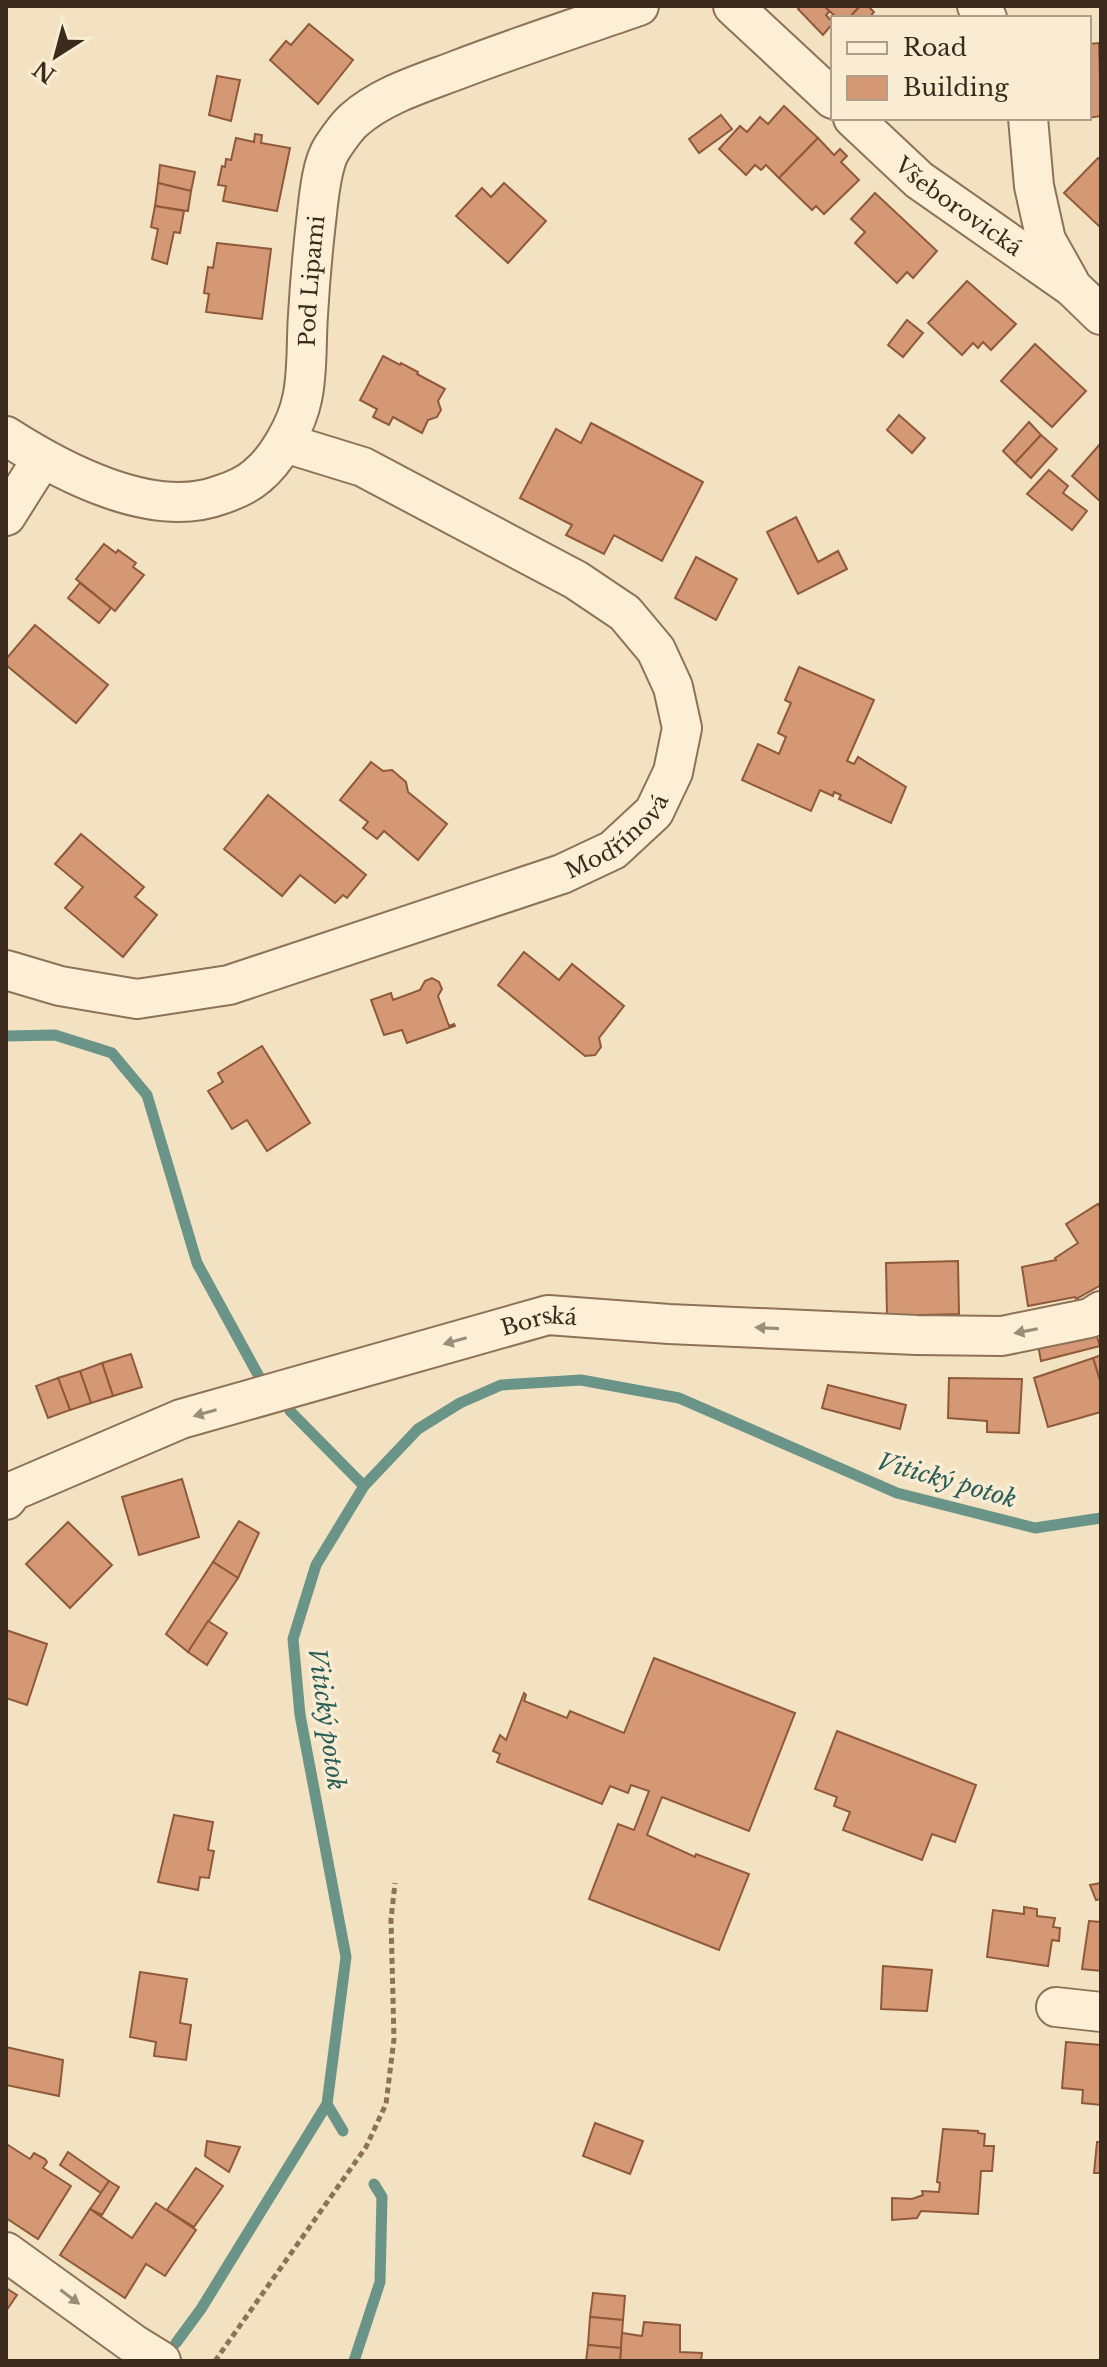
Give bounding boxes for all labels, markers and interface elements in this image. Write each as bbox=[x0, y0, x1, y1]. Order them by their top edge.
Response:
north arrow bbox=[16, 16, 96, 96]
legend bbox=[831, 16, 1091, 120]
text: Road bbox=[903, 33, 967, 62]
text: N bbox=[28, 55, 61, 89]
text: Building bbox=[903, 73, 1009, 102]
street label: Všeborovická bbox=[889, 150, 1028, 262]
street label: Pod Lipami bbox=[293, 213, 330, 347]
street label: Modřínová bbox=[561, 789, 674, 884]
street label: Borská bbox=[498, 1301, 579, 1341]
one-way arrow bbox=[754, 1321, 779, 1334]
one-way arrow bbox=[1014, 1325, 1039, 1337]
one-way arrow bbox=[443, 1335, 467, 1348]
one-way arrow bbox=[193, 1407, 218, 1419]
water label: Vitický potok bbox=[874, 1446, 1020, 1514]
water label: Vitický potok bbox=[303, 1646, 351, 1792]
one-way arrow bbox=[59, 2289, 80, 2304]

